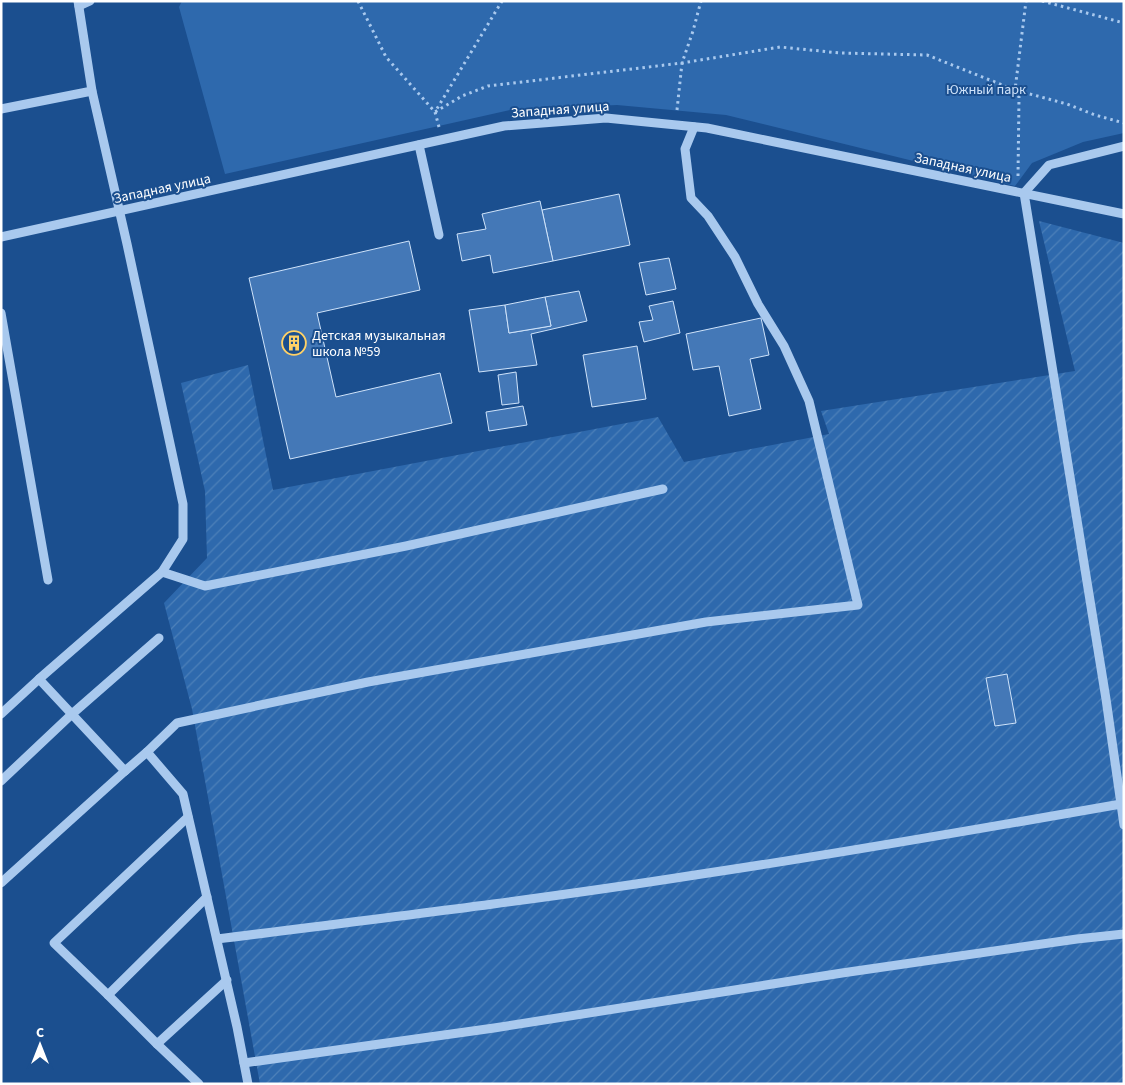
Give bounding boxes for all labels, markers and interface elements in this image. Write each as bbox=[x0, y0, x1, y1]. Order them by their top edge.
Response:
park label: Южный парк bbox=[946, 80, 1026, 100]
street label: Западная улица bbox=[510, 97, 610, 123]
street label: Западная улица bbox=[912, 148, 1013, 188]
street label: Западная улица bbox=[112, 169, 213, 209]
place label: Детская музыкальная школа №59 bbox=[312, 326, 446, 362]
building icon: Детская музыкальная школа №59 bbox=[281, 330, 307, 356]
north arrow bbox=[15, 1020, 65, 1070]
text: С bbox=[36, 1023, 44, 1043]

